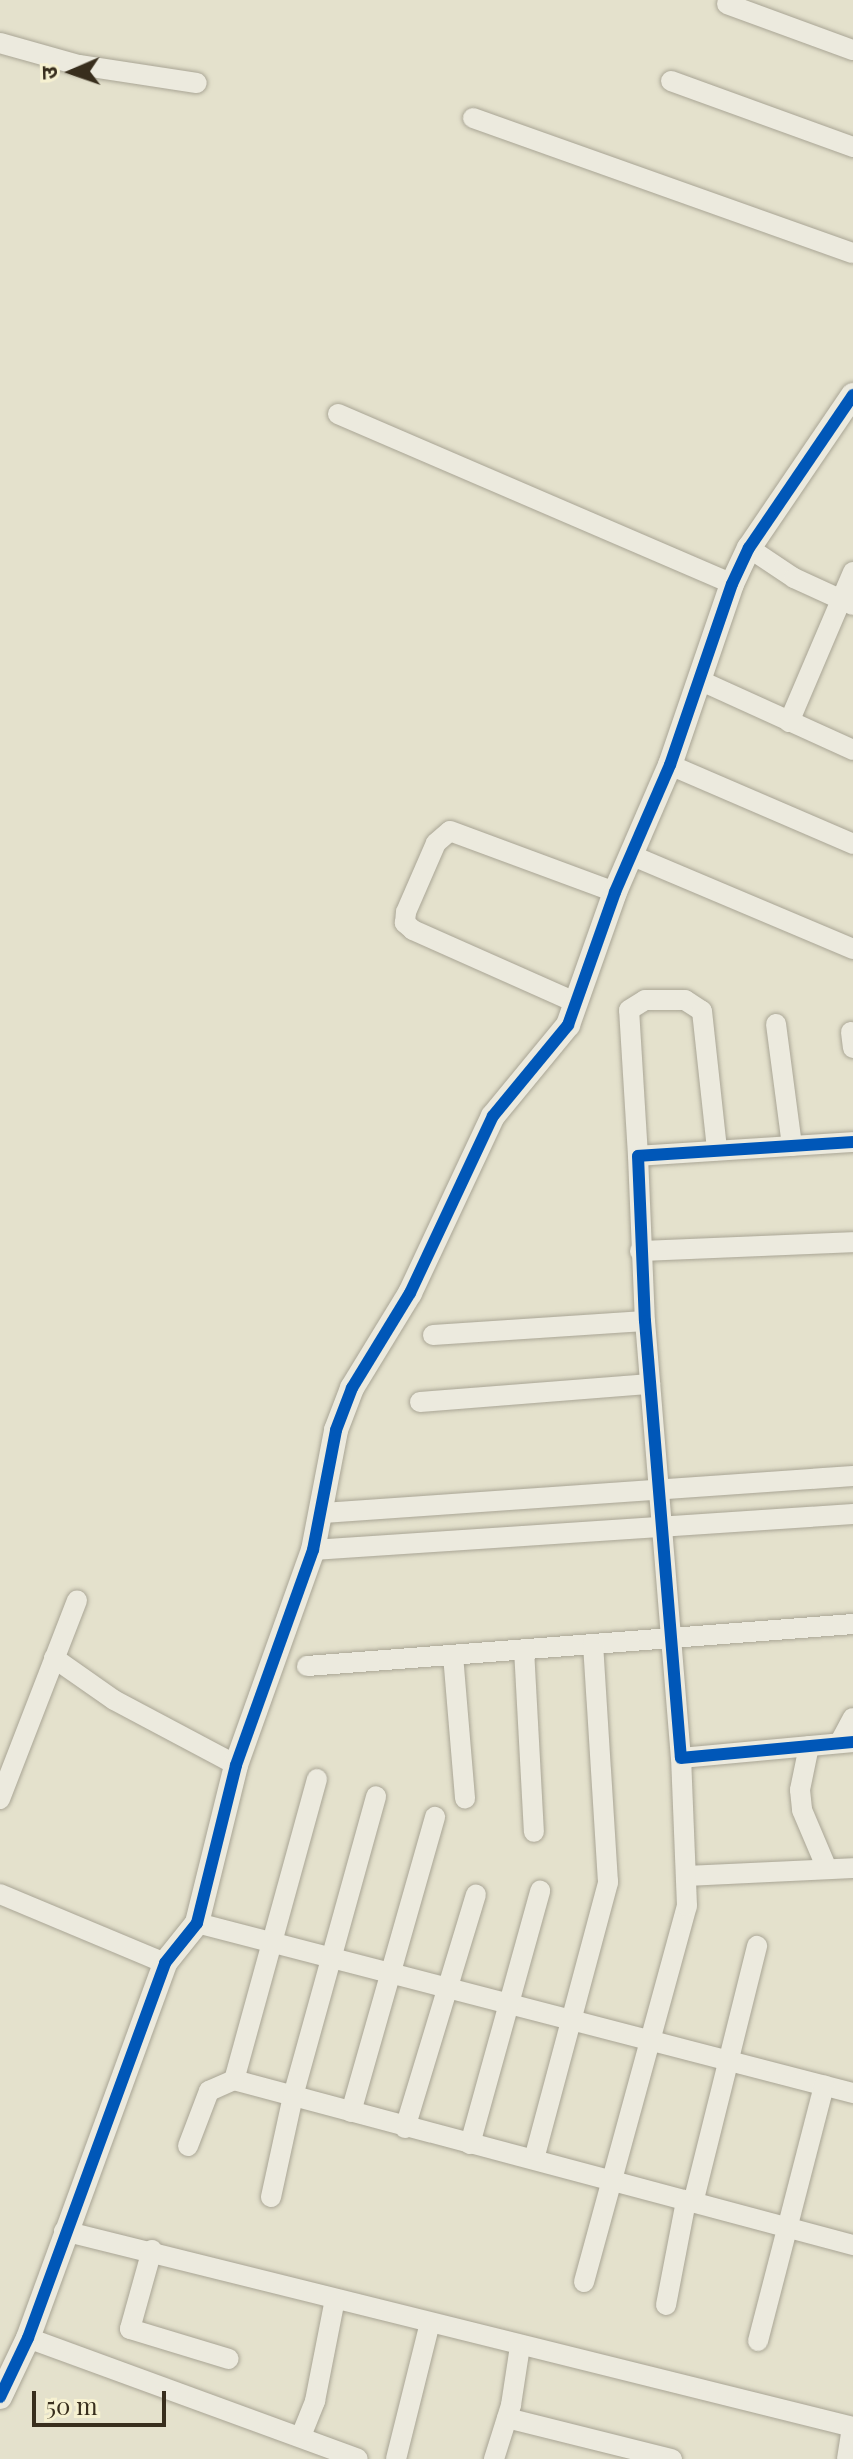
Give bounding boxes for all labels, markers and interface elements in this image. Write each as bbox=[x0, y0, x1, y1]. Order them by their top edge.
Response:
north arrow bbox=[32, 32, 112, 112]
text: उ bbox=[33, 66, 63, 80]
scale bar bbox=[36, 2375, 170, 2425]
text: 50 m bbox=[46, 2389, 98, 2421]

